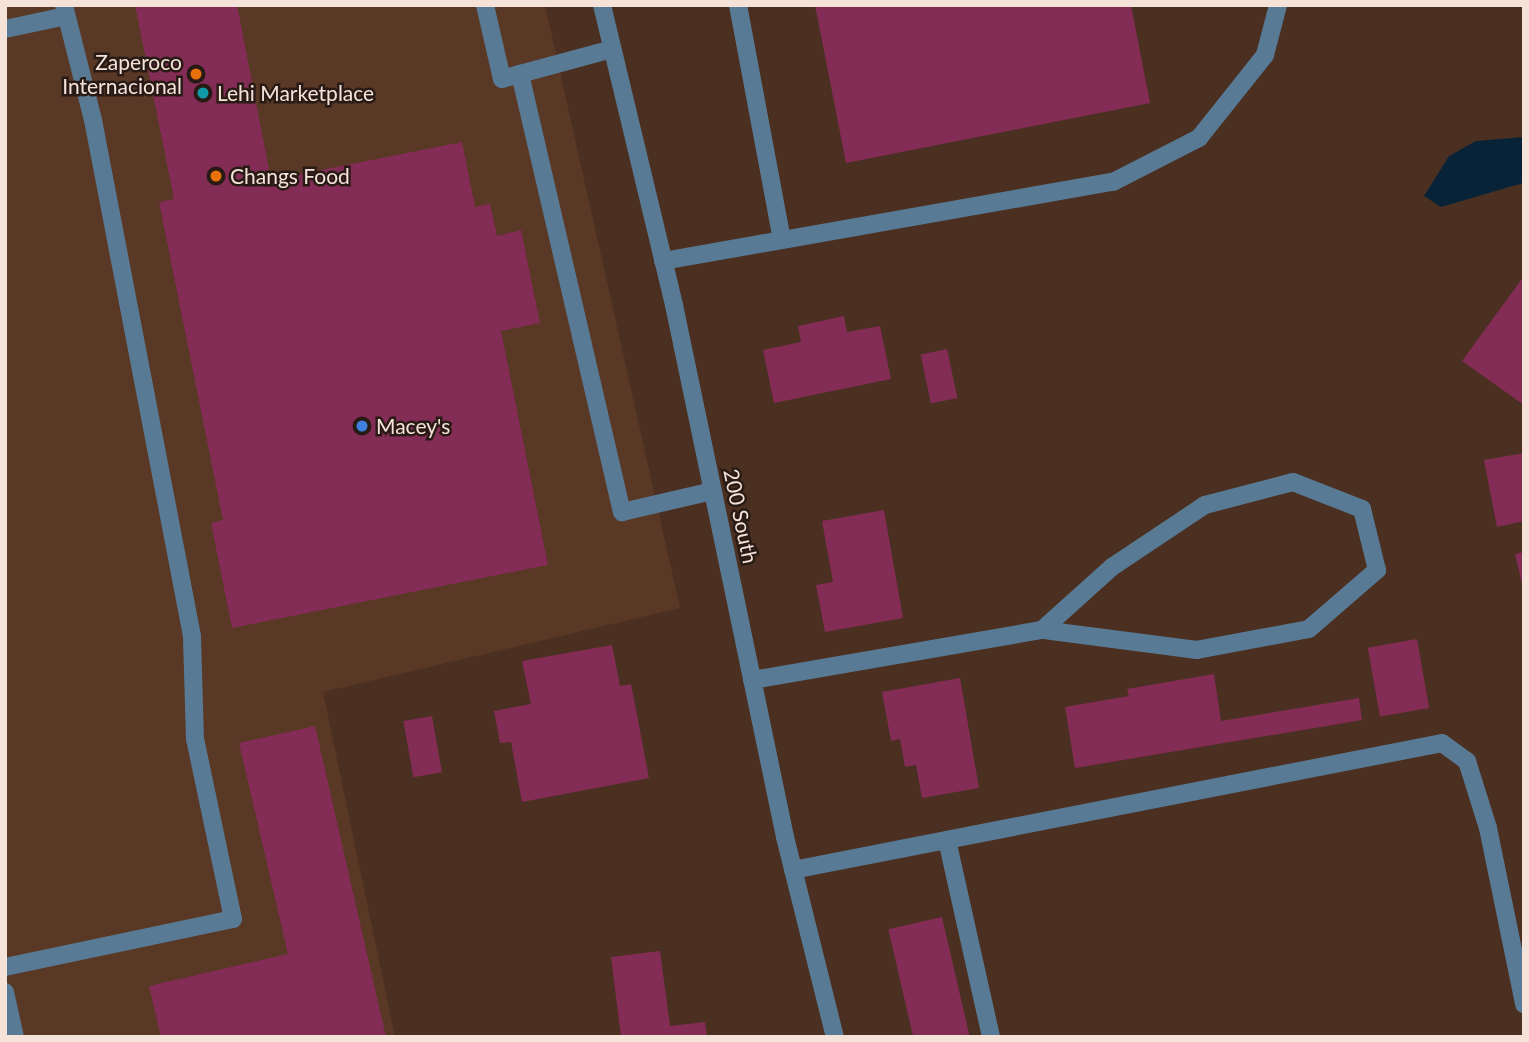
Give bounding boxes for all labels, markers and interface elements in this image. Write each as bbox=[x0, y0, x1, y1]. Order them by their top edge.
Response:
place label: Zaperoco Internacional bbox=[62, 49, 182, 99]
marker: Zaperoco Internacional bbox=[188, 66, 204, 82]
place label: Lehi Marketplace bbox=[217, 80, 374, 106]
marker: Lehi Marketplace bbox=[195, 85, 211, 101]
place label: Changs Food bbox=[230, 163, 350, 189]
marker: Changs Food bbox=[208, 168, 224, 184]
place label: Macey's bbox=[376, 413, 450, 439]
marker: Macey's bbox=[354, 418, 370, 434]
street label: 200 South bbox=[719, 466, 763, 566]

